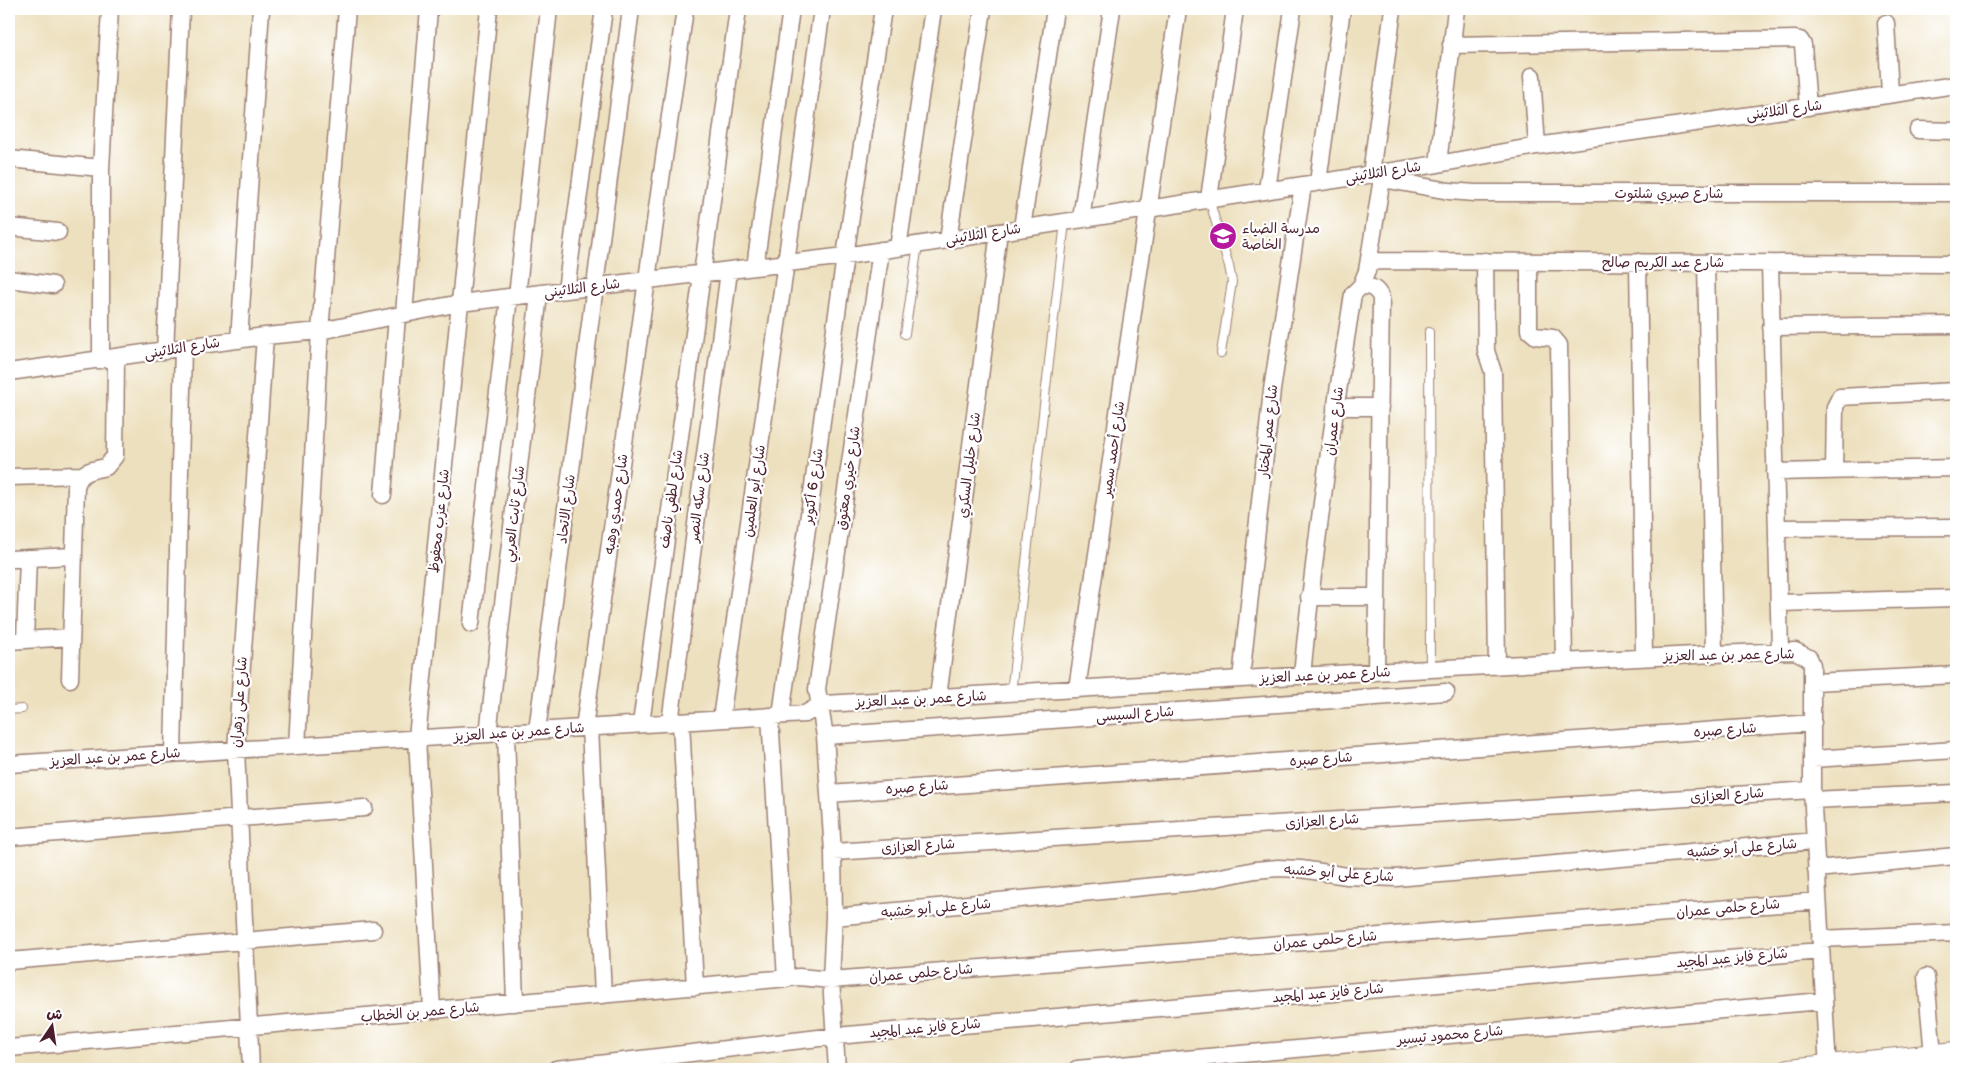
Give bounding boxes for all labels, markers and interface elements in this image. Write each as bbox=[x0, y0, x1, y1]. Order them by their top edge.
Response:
street label: شارع الثلاثينى bbox=[1745, 96, 1823, 125]
street label: شارع الثلاثينى bbox=[1344, 158, 1422, 187]
street label: شارع صبري شلتوت bbox=[1615, 185, 1723, 204]
street label: شارع الثلاثينى bbox=[944, 220, 1022, 249]
place label: مدرسة الضياء الخاصة bbox=[1242, 220, 1320, 253]
school or university icon: مدرسة الضياء الخاصة bbox=[1208, 221, 1238, 251]
street label: شارع عبد الكريم صالح bbox=[1602, 254, 1724, 273]
street label: شارع الثلاثينى bbox=[543, 275, 621, 302]
street label: شارع الثلاثينى bbox=[143, 334, 221, 363]
street label: شارع عمر المختار bbox=[1255, 384, 1282, 480]
street label: شارع عمران bbox=[1321, 385, 1348, 457]
street label: شارع أحمد سمير bbox=[1098, 400, 1129, 499]
street label: شارع خليل السكري bbox=[954, 411, 986, 519]
street label: شارع خيري معتوق bbox=[832, 425, 866, 531]
street label: شارع أبو العلمين bbox=[739, 444, 770, 538]
street label: شارع 6 أكتوبر bbox=[799, 447, 828, 526]
street label: شارع لطفي ناصف bbox=[656, 448, 690, 550]
street label: شارع سكه النصر bbox=[685, 451, 714, 544]
street label: شارع حمدي وهبه bbox=[601, 453, 633, 556]
street label: شارع ثابت العربي bbox=[500, 465, 532, 564]
street label: شارع عزب محفوظ bbox=[425, 468, 454, 574]
street label: شارع الاتحاد bbox=[553, 473, 580, 545]
street label: شارع عمر بن عبد العزيز bbox=[1662, 645, 1795, 666]
street label: شارع على زهران bbox=[227, 656, 252, 748]
street label: شارع عمر بن عبد العزيز bbox=[1258, 663, 1391, 688]
street label: شارع عمر بن عبد العزيز bbox=[854, 687, 987, 712]
street label: شارع السيسى bbox=[1095, 703, 1175, 726]
street label: شارع عمر بن عبد العزيز bbox=[452, 719, 585, 746]
street label: شارع صبره bbox=[1693, 719, 1757, 742]
street label: شارع عمر بن عبد العزيز bbox=[48, 744, 181, 771]
street label: شارع صبره bbox=[1289, 748, 1353, 771]
street label: شارع صبره bbox=[885, 776, 949, 799]
street label: شارع العزازى bbox=[1689, 784, 1765, 807]
street label: شارع العزازى bbox=[1284, 810, 1360, 833]
street label: شارع العزازى bbox=[880, 835, 956, 858]
street label: شارع على أبو خشبه bbox=[1686, 835, 1798, 862]
street label: شارع على أبو خشبه bbox=[1283, 861, 1394, 886]
street label: شارع على أبو خشبه bbox=[880, 895, 992, 922]
street label: شارع حلمى عمران bbox=[1675, 895, 1781, 922]
street label: شارع حلمى عمران bbox=[1272, 927, 1378, 954]
street label: شارع فايز عبد المجيد bbox=[1676, 945, 1788, 972]
street label: شارع حلمى عمران bbox=[868, 960, 974, 987]
street label: شارع فايز عبد المجيد bbox=[1272, 980, 1384, 1007]
street label: شارع عمر بن الخطاب bbox=[360, 998, 480, 1027]
north arrow bbox=[28, 1000, 78, 1050]
text: ش bbox=[45, 1004, 64, 1024]
street label: شارع فايز عبد المجيد bbox=[869, 1015, 981, 1042]
street label: شارع محمود تيسير bbox=[1395, 1022, 1504, 1049]

